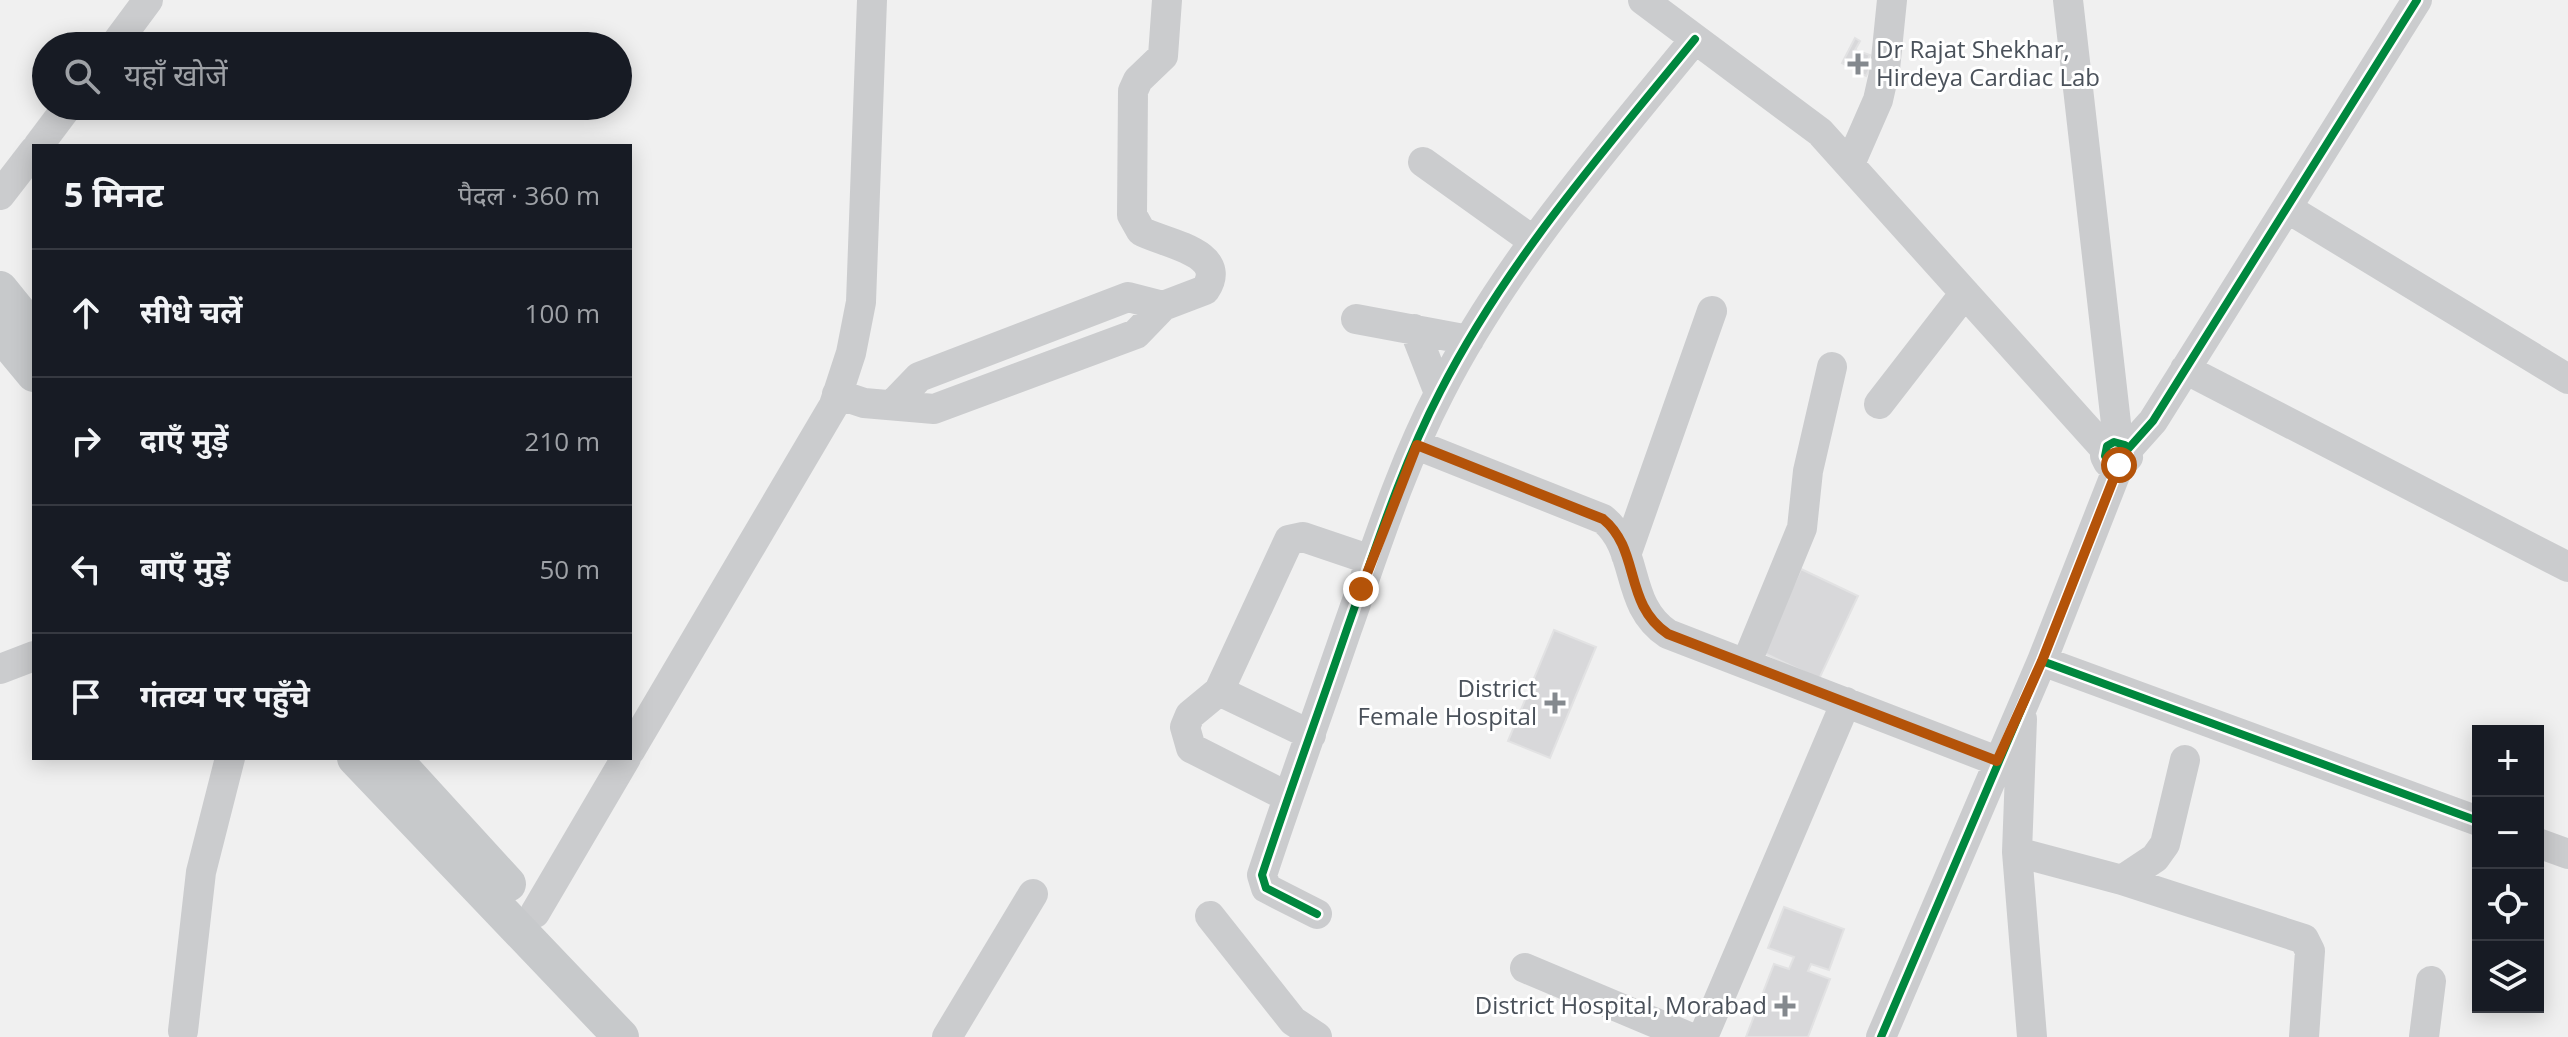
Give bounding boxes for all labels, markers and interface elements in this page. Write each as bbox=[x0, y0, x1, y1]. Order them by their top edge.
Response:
search box bbox=[32, 32, 632, 120]
place label: Dr Rajat Shekhar, Hirdeya Cardiac Lab bbox=[1876, 32, 2100, 93]
marker: Dr Rajat Shekhar, Hirdeya Cardiac Lab bbox=[1847, 53, 1869, 75]
icon: search bbox=[60, 54, 104, 98]
text: यहाँ खोजें bbox=[124, 54, 227, 95]
text: 5 मिनट bbox=[64, 171, 164, 217]
text: पैदल · 360 m bbox=[458, 177, 600, 213]
icon: ahead bbox=[64, 291, 108, 335]
text: सीधे चलें bbox=[140, 291, 242, 332]
text: 100 m bbox=[525, 295, 600, 331]
icon: right bbox=[64, 419, 108, 463]
text: दाएँ मुड़ें bbox=[140, 419, 228, 460]
text: 210 m bbox=[525, 423, 600, 459]
route start bbox=[2101, 447, 2137, 483]
icon: left bbox=[64, 547, 108, 591]
text: बाएँ मुड़ें bbox=[140, 547, 230, 588]
text: 50 m bbox=[539, 551, 600, 587]
route end bbox=[1343, 571, 1379, 607]
place label: District Female Hospital bbox=[1358, 671, 1537, 732]
icon: arrive bbox=[64, 675, 108, 719]
text: गंतव्य पर पहुँचे bbox=[140, 675, 310, 716]
marker: District Female Hospital bbox=[1544, 692, 1566, 714]
map controls bbox=[2472, 725, 2544, 1013]
button: + bbox=[2472, 725, 2544, 797]
button: − bbox=[2472, 797, 2544, 869]
button: locate bbox=[2472, 869, 2544, 941]
button: layers bbox=[2472, 941, 2544, 1013]
place label: District Hospital, Morabad bbox=[1475, 988, 1767, 1021]
marker: District Hospital, Morabad bbox=[1774, 995, 1796, 1017]

